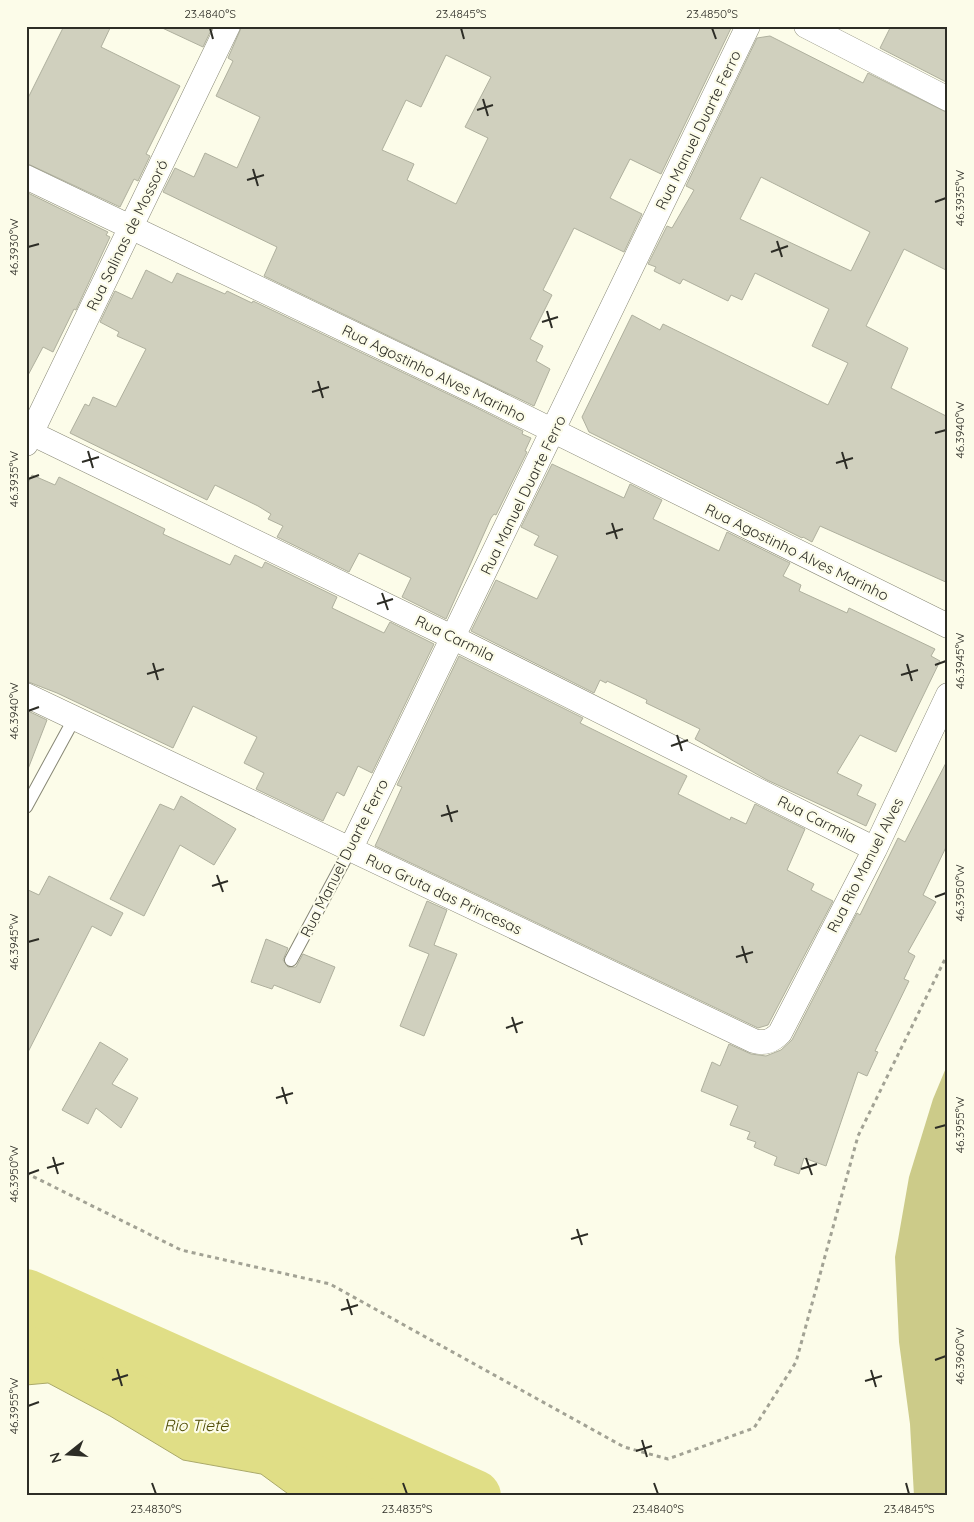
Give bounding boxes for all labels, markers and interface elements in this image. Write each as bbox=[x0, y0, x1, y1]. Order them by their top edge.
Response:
text: 23.4840°S bbox=[184, 6, 236, 21]
text: 23.4845°S bbox=[435, 6, 487, 21]
text: 23.4850°S bbox=[686, 6, 738, 21]
street label: Rua Manuel Duarte Ferro bbox=[651, 47, 745, 213]
street label: Rua Salinas de Mossoró bbox=[82, 156, 172, 314]
text: 46.3935°W bbox=[952, 169, 967, 226]
text: 46.3930°W bbox=[6, 218, 21, 275]
street label: Rua Agostinho Alves Marinho bbox=[339, 320, 529, 426]
text: 46.3940°W bbox=[952, 401, 967, 458]
street label: Rua Manuel Duarte Ferro bbox=[476, 412, 570, 578]
text: 46.3935°W bbox=[6, 450, 21, 507]
street label: Rua Agostinho Alves Marinho bbox=[702, 499, 892, 605]
street label: Rua Carmila bbox=[412, 611, 498, 665]
text: 46.3945°W bbox=[952, 632, 967, 689]
text: 46.3940°W bbox=[6, 682, 21, 739]
street label: Rua Manuel Duarte Ferro bbox=[296, 776, 392, 940]
street label: Rua Carmila bbox=[774, 791, 860, 847]
street label: Rua Rio Manuel Alves bbox=[823, 794, 907, 936]
street label: Rua Gruta das Princesas bbox=[363, 849, 525, 939]
text: 46.3950°W bbox=[952, 864, 967, 922]
text: 46.3945°W bbox=[6, 913, 21, 970]
text: 46.3955°W bbox=[952, 1096, 967, 1153]
text: 46.3950°W bbox=[6, 1145, 21, 1203]
text: 46.3960°W bbox=[952, 1327, 967, 1385]
text: 46.3955°W bbox=[6, 1377, 21, 1434]
water label: Rio Tietê bbox=[164, 1415, 229, 1435]
north arrow bbox=[42, 1430, 92, 1480]
text: N bbox=[45, 1450, 66, 1465]
text: 23.4830°S bbox=[130, 1501, 182, 1516]
text: 23.4835°S bbox=[381, 1501, 433, 1516]
text: 23.4840°S bbox=[632, 1501, 684, 1516]
text: 23.4845°S bbox=[883, 1501, 935, 1516]

